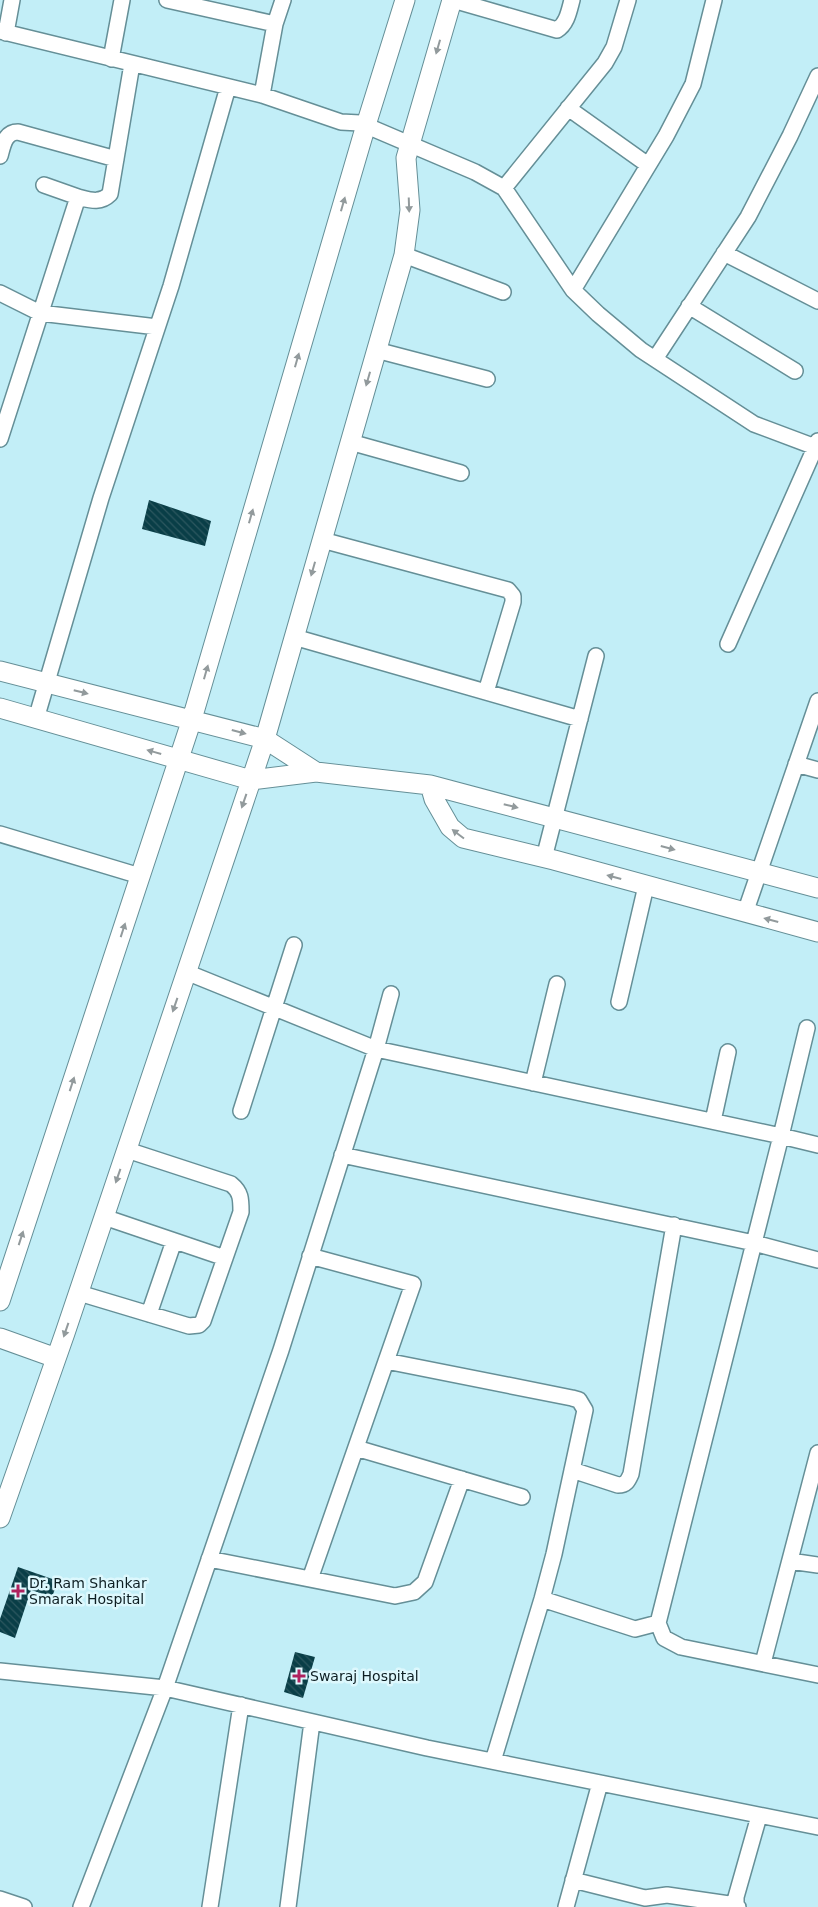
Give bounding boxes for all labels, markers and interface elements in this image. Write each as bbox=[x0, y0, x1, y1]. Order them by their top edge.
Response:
one-way arrow bbox=[434, 39, 442, 54]
one-way arrow bbox=[339, 197, 347, 212]
one-way arrow bbox=[405, 197, 413, 213]
one-way arrow bbox=[294, 353, 302, 368]
one-way arrow bbox=[364, 371, 372, 387]
one-way arrow bbox=[248, 509, 256, 524]
one-way arrow bbox=[309, 561, 317, 576]
one-way arrow bbox=[202, 664, 210, 679]
one-way arrow bbox=[74, 688, 89, 696]
one-way arrow bbox=[231, 728, 246, 736]
one-way arrow bbox=[146, 747, 161, 755]
one-way arrow bbox=[239, 794, 247, 809]
one-way arrow bbox=[504, 802, 519, 810]
one-way arrow bbox=[452, 828, 465, 839]
one-way arrow bbox=[661, 844, 676, 852]
one-way arrow bbox=[607, 873, 622, 881]
one-way arrow bbox=[763, 915, 778, 923]
one-way arrow bbox=[119, 922, 127, 937]
one-way arrow bbox=[171, 998, 179, 1013]
one-way arrow bbox=[68, 1076, 76, 1091]
one-way arrow bbox=[114, 1169, 122, 1184]
one-way arrow bbox=[17, 1231, 25, 1246]
one-way arrow bbox=[62, 1323, 70, 1338]
place label: Dr. Ram Shankar Smarak Hospital bbox=[29, 1575, 147, 1607]
marker: Dr. Ram Shankar Smarak Hospital bbox=[11, 1584, 25, 1598]
place label: Swaraj Hospital bbox=[310, 1668, 419, 1684]
marker: Swaraj Hospital bbox=[292, 1669, 306, 1683]

